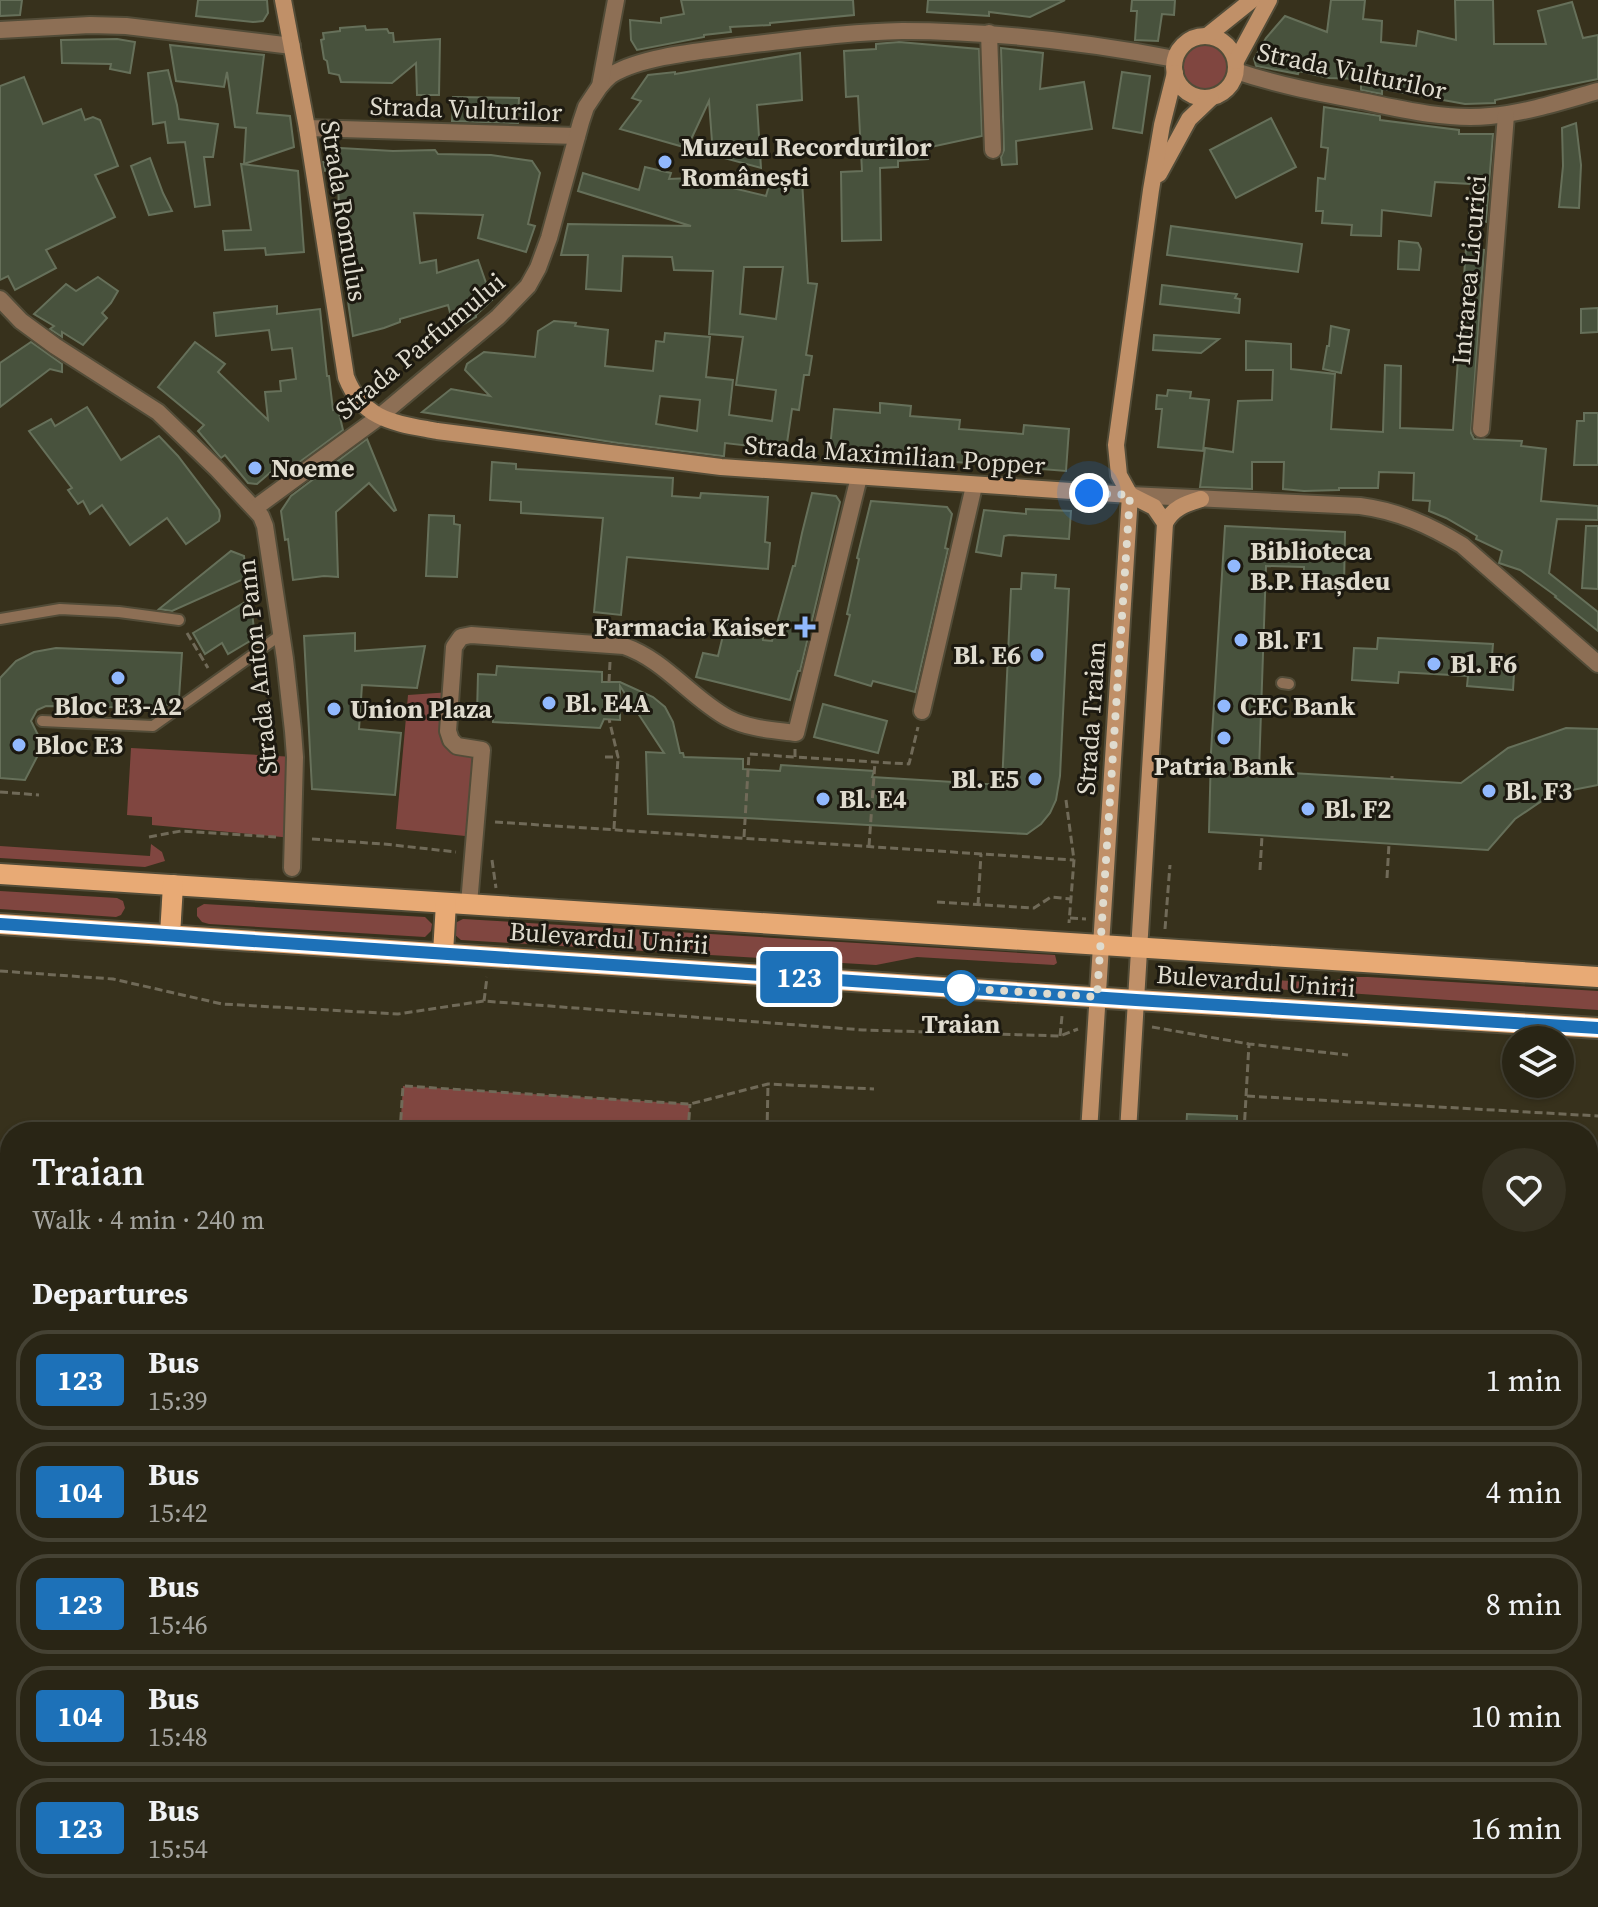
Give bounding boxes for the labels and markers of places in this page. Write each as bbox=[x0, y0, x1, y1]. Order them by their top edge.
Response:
place label: Muzeul Recordurilor Românești bbox=[681, 129, 932, 195]
marker: Muzeul Recordurilor Românești bbox=[656, 153, 674, 171]
place label: Noeme bbox=[271, 450, 354, 486]
marker: Noeme bbox=[246, 459, 264, 477]
place label: Biblioteca B.P. Hașdeu bbox=[1250, 533, 1390, 599]
marker: Biblioteca B.P. Hașdeu bbox=[1225, 557, 1243, 575]
place label: Farmacia Kaiser bbox=[594, 609, 790, 645]
marker: Farmacia Kaiser bbox=[796, 618, 814, 636]
place label: Bl. F1 bbox=[1257, 622, 1324, 658]
marker: Bl. F1 bbox=[1232, 631, 1250, 649]
place label: Bl. E6 bbox=[953, 637, 1021, 673]
marker: Bl. E6 bbox=[1028, 646, 1046, 664]
place label: Bl. F6 bbox=[1450, 646, 1517, 682]
marker: Bl. F6 bbox=[1425, 655, 1443, 673]
marker: Bloc E3-A2 bbox=[109, 669, 127, 687]
place label: Bl. E4A bbox=[565, 685, 651, 721]
place label: Bloc E3-A2 bbox=[54, 688, 182, 724]
place label: CEC Bank bbox=[1240, 688, 1356, 724]
place label: Union Plaza bbox=[350, 691, 492, 727]
marker: Bl. E4A bbox=[540, 694, 558, 712]
marker: CEC Bank bbox=[1215, 697, 1233, 715]
marker: Union Plaza bbox=[325, 700, 343, 718]
place label: Bloc E3 bbox=[35, 727, 123, 763]
marker: Patria Bank bbox=[1215, 729, 1233, 747]
marker: Bloc E3 bbox=[10, 736, 28, 754]
place label: Patria Bank bbox=[1154, 748, 1295, 784]
place label: Bl. E5 bbox=[951, 761, 1019, 797]
marker: Bl. E5 bbox=[1026, 770, 1044, 788]
place label: Bl. F3 bbox=[1505, 773, 1572, 809]
place label: Bl. E4 bbox=[839, 781, 907, 817]
marker: Bl. F3 bbox=[1480, 782, 1498, 800]
marker: Bl. E4 bbox=[814, 790, 832, 808]
place label: Bl. F2 bbox=[1324, 791, 1391, 827]
marker: Bl. F2 bbox=[1299, 800, 1317, 818]
marker: Traian bbox=[944, 971, 978, 1005]
place label: Traian bbox=[922, 1006, 1000, 1042]

